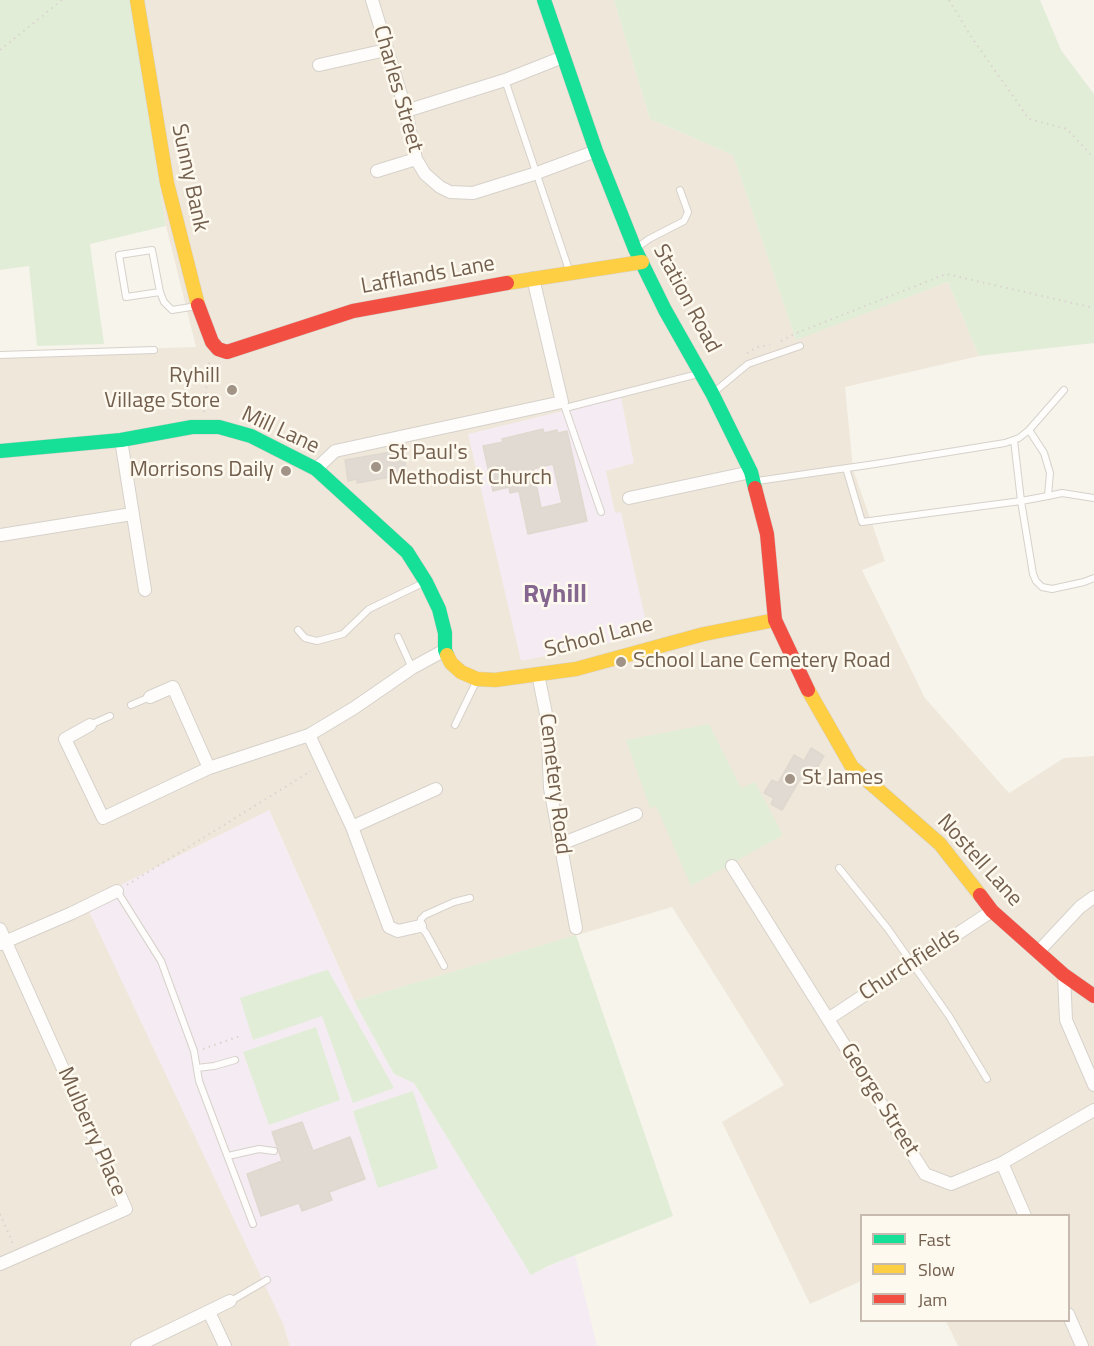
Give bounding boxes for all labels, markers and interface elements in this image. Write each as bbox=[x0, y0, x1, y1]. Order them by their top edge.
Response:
street label: Charles Street bbox=[366, 23, 428, 155]
street label: Sunny Bank bbox=[165, 122, 213, 234]
street label: Station Road bbox=[646, 240, 726, 358]
street label: Lafflands Lane bbox=[359, 251, 497, 301]
place label: Ryhill Village Store bbox=[104, 364, 220, 416]
marker: Ryhill Village Store bbox=[225, 383, 239, 397]
street label: Mill Lane bbox=[237, 402, 323, 460]
place label: St Paul's Methodist Church bbox=[388, 441, 552, 493]
place label: Morrisons Daily bbox=[130, 458, 274, 484]
marker: St Paul's Methodist Church bbox=[369, 460, 383, 474]
marker: Morrisons Daily bbox=[279, 464, 293, 478]
district label: Ryhill bbox=[523, 580, 587, 612]
street label: School Lane bbox=[542, 612, 656, 664]
place label: School Lane Cemetery Road bbox=[633, 649, 891, 675]
marker: School Lane Cemetery Road bbox=[614, 655, 628, 669]
street label: Cemetery Road bbox=[532, 712, 576, 856]
place label: St James bbox=[802, 766, 883, 792]
marker: St James bbox=[783, 772, 797, 786]
street label: Nostell Lane bbox=[931, 809, 1027, 913]
street label: Churchfields bbox=[855, 923, 965, 1007]
street label: George Street bbox=[834, 1039, 924, 1161]
street label: Mulberry Place bbox=[51, 1063, 131, 1201]
legend bbox=[860, 1214, 1070, 1322]
text: Fast bbox=[918, 1226, 951, 1253]
text: Slow bbox=[918, 1256, 955, 1283]
text: Jam bbox=[918, 1286, 947, 1313]

